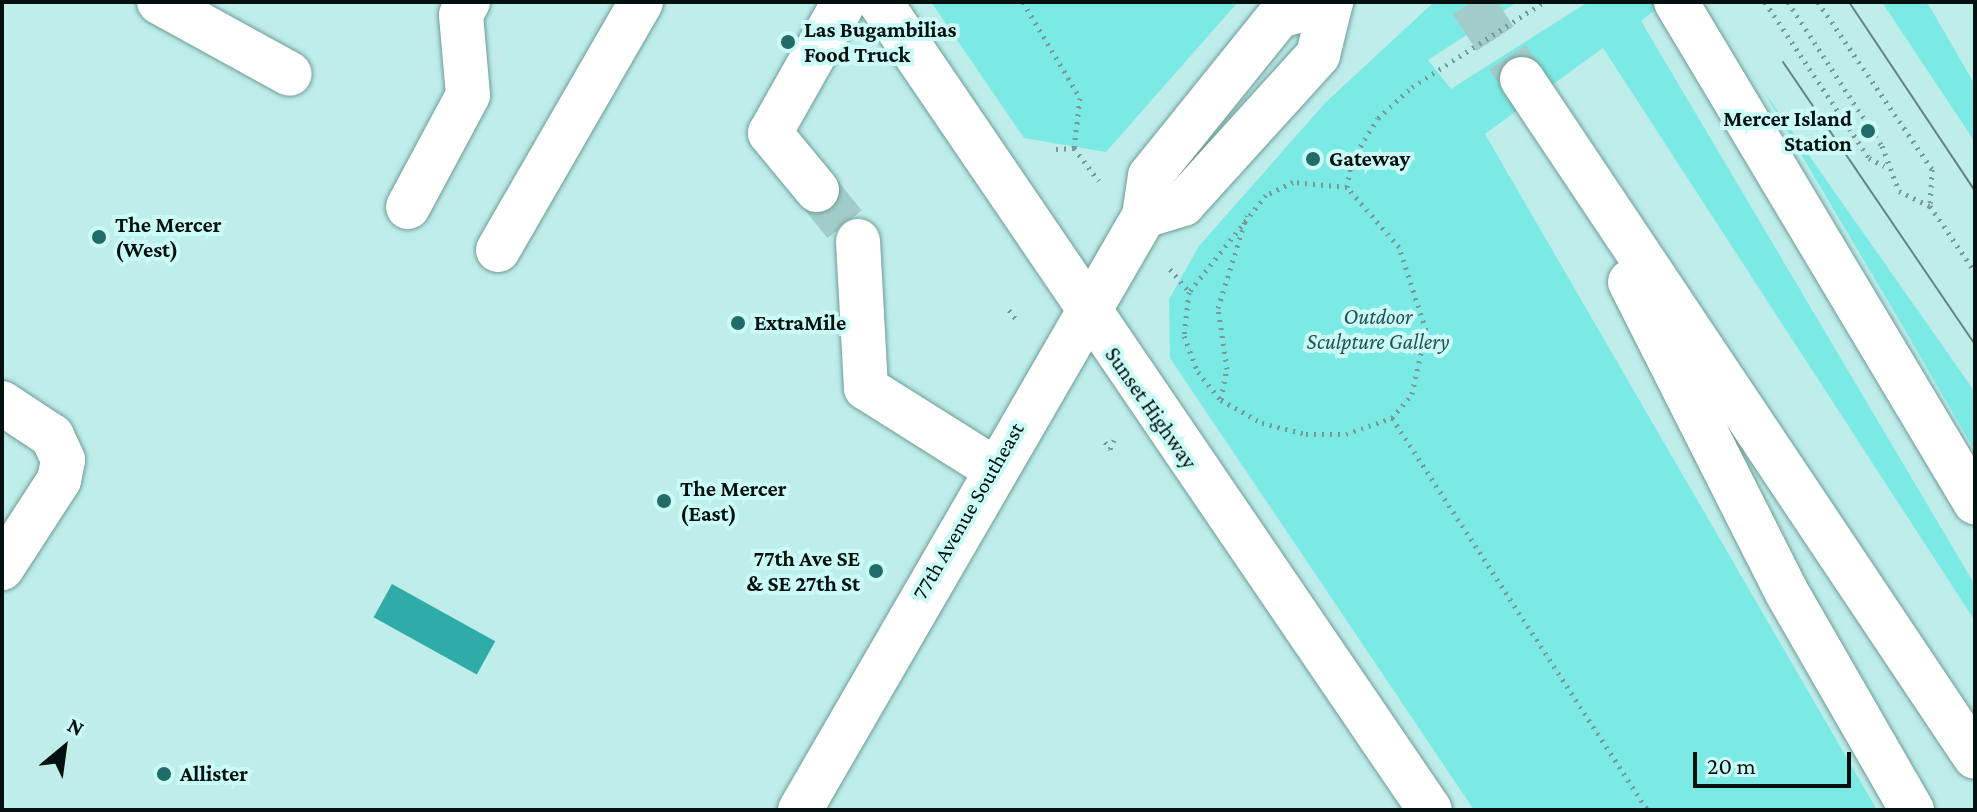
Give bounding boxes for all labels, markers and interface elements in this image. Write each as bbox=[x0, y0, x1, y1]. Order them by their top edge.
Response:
place label: Las Bugambilias Food Truck bbox=[804, 16, 956, 68]
marker: Las Bugambilias Food Truck bbox=[779, 33, 797, 51]
place label: Mercer Island Station bbox=[1723, 105, 1852, 156]
marker: Mercer Island Station bbox=[1859, 122, 1877, 140]
place label: Gateway bbox=[1329, 146, 1410, 172]
marker: Gateway bbox=[1304, 150, 1322, 168]
place label: The Mercer (West) bbox=[115, 211, 222, 262]
marker: The Mercer (West) bbox=[90, 228, 108, 246]
park label: Outdoor Sculpture Gallery bbox=[1307, 303, 1449, 354]
place label: ExtraMile bbox=[754, 310, 846, 336]
marker: ExtraMile bbox=[729, 314, 747, 332]
street label: Sunset Highway bbox=[1099, 342, 1203, 474]
street label: 77th Avenue Southeast bbox=[907, 418, 1029, 604]
place label: The Mercer (East) bbox=[680, 475, 787, 526]
marker: The Mercer (East) bbox=[655, 492, 673, 510]
place label: 77th Ave SE & SE 27th St bbox=[747, 545, 860, 596]
marker: 77th Ave SE & SE 27th St bbox=[867, 562, 885, 580]
north arrow bbox=[24, 708, 104, 788]
text: N bbox=[63, 712, 88, 741]
scale bar bbox=[1697, 736, 1855, 786]
text: 20 m bbox=[1707, 752, 1756, 779]
place label: Allister bbox=[180, 761, 248, 787]
marker: Allister bbox=[155, 765, 173, 783]

